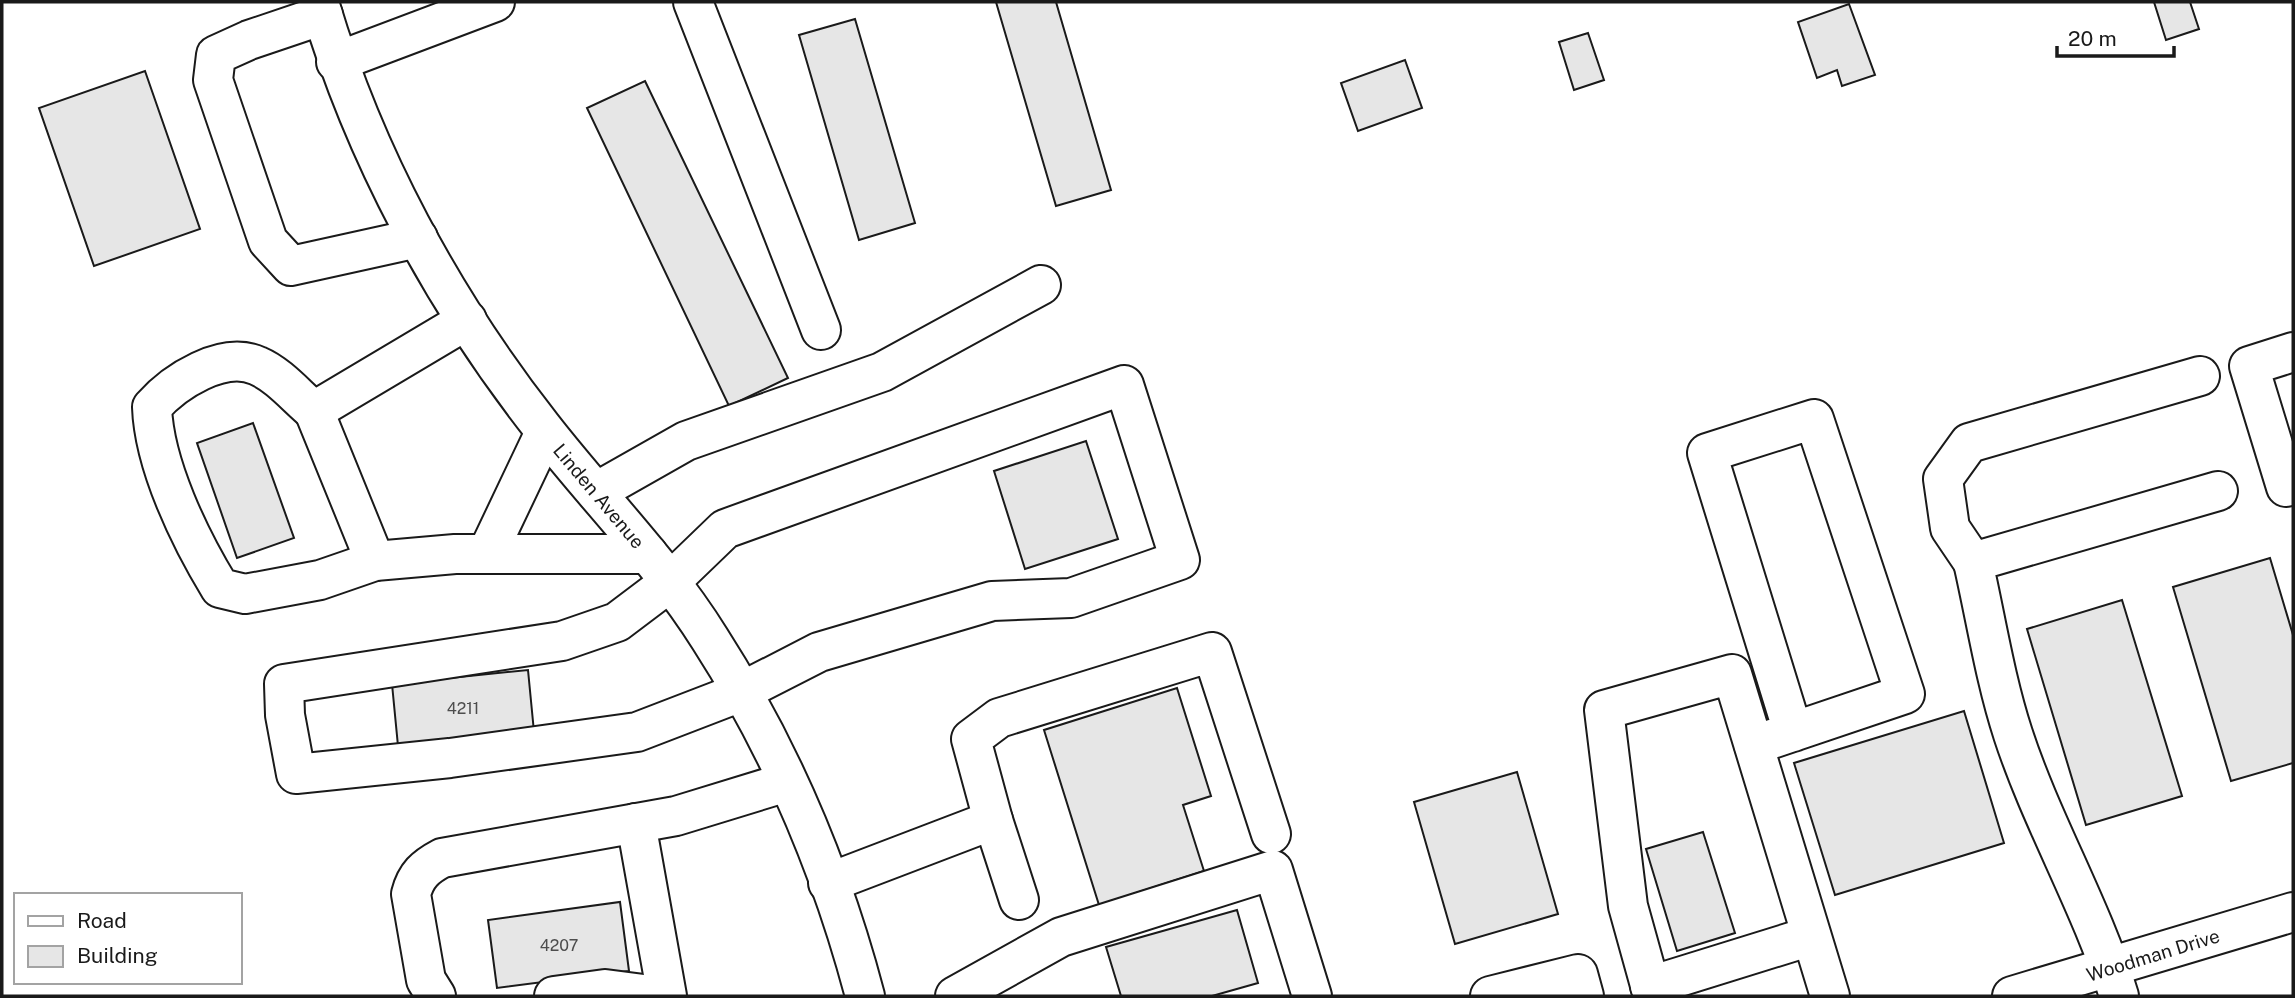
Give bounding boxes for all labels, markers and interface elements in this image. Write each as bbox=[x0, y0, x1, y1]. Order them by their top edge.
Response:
scale bar bbox=[2057, 14, 2174, 58]
text: 20 m bbox=[2068, 26, 2117, 51]
street label: Linden Avenue bbox=[549, 439, 649, 553]
house number: 4211 bbox=[447, 699, 479, 718]
legend bbox=[14, 893, 242, 984]
text: Road bbox=[77, 908, 127, 933]
street label: Woodman Drive bbox=[2084, 924, 2222, 986]
house number: 4207 bbox=[540, 936, 578, 955]
text: Building bbox=[77, 943, 158, 968]

